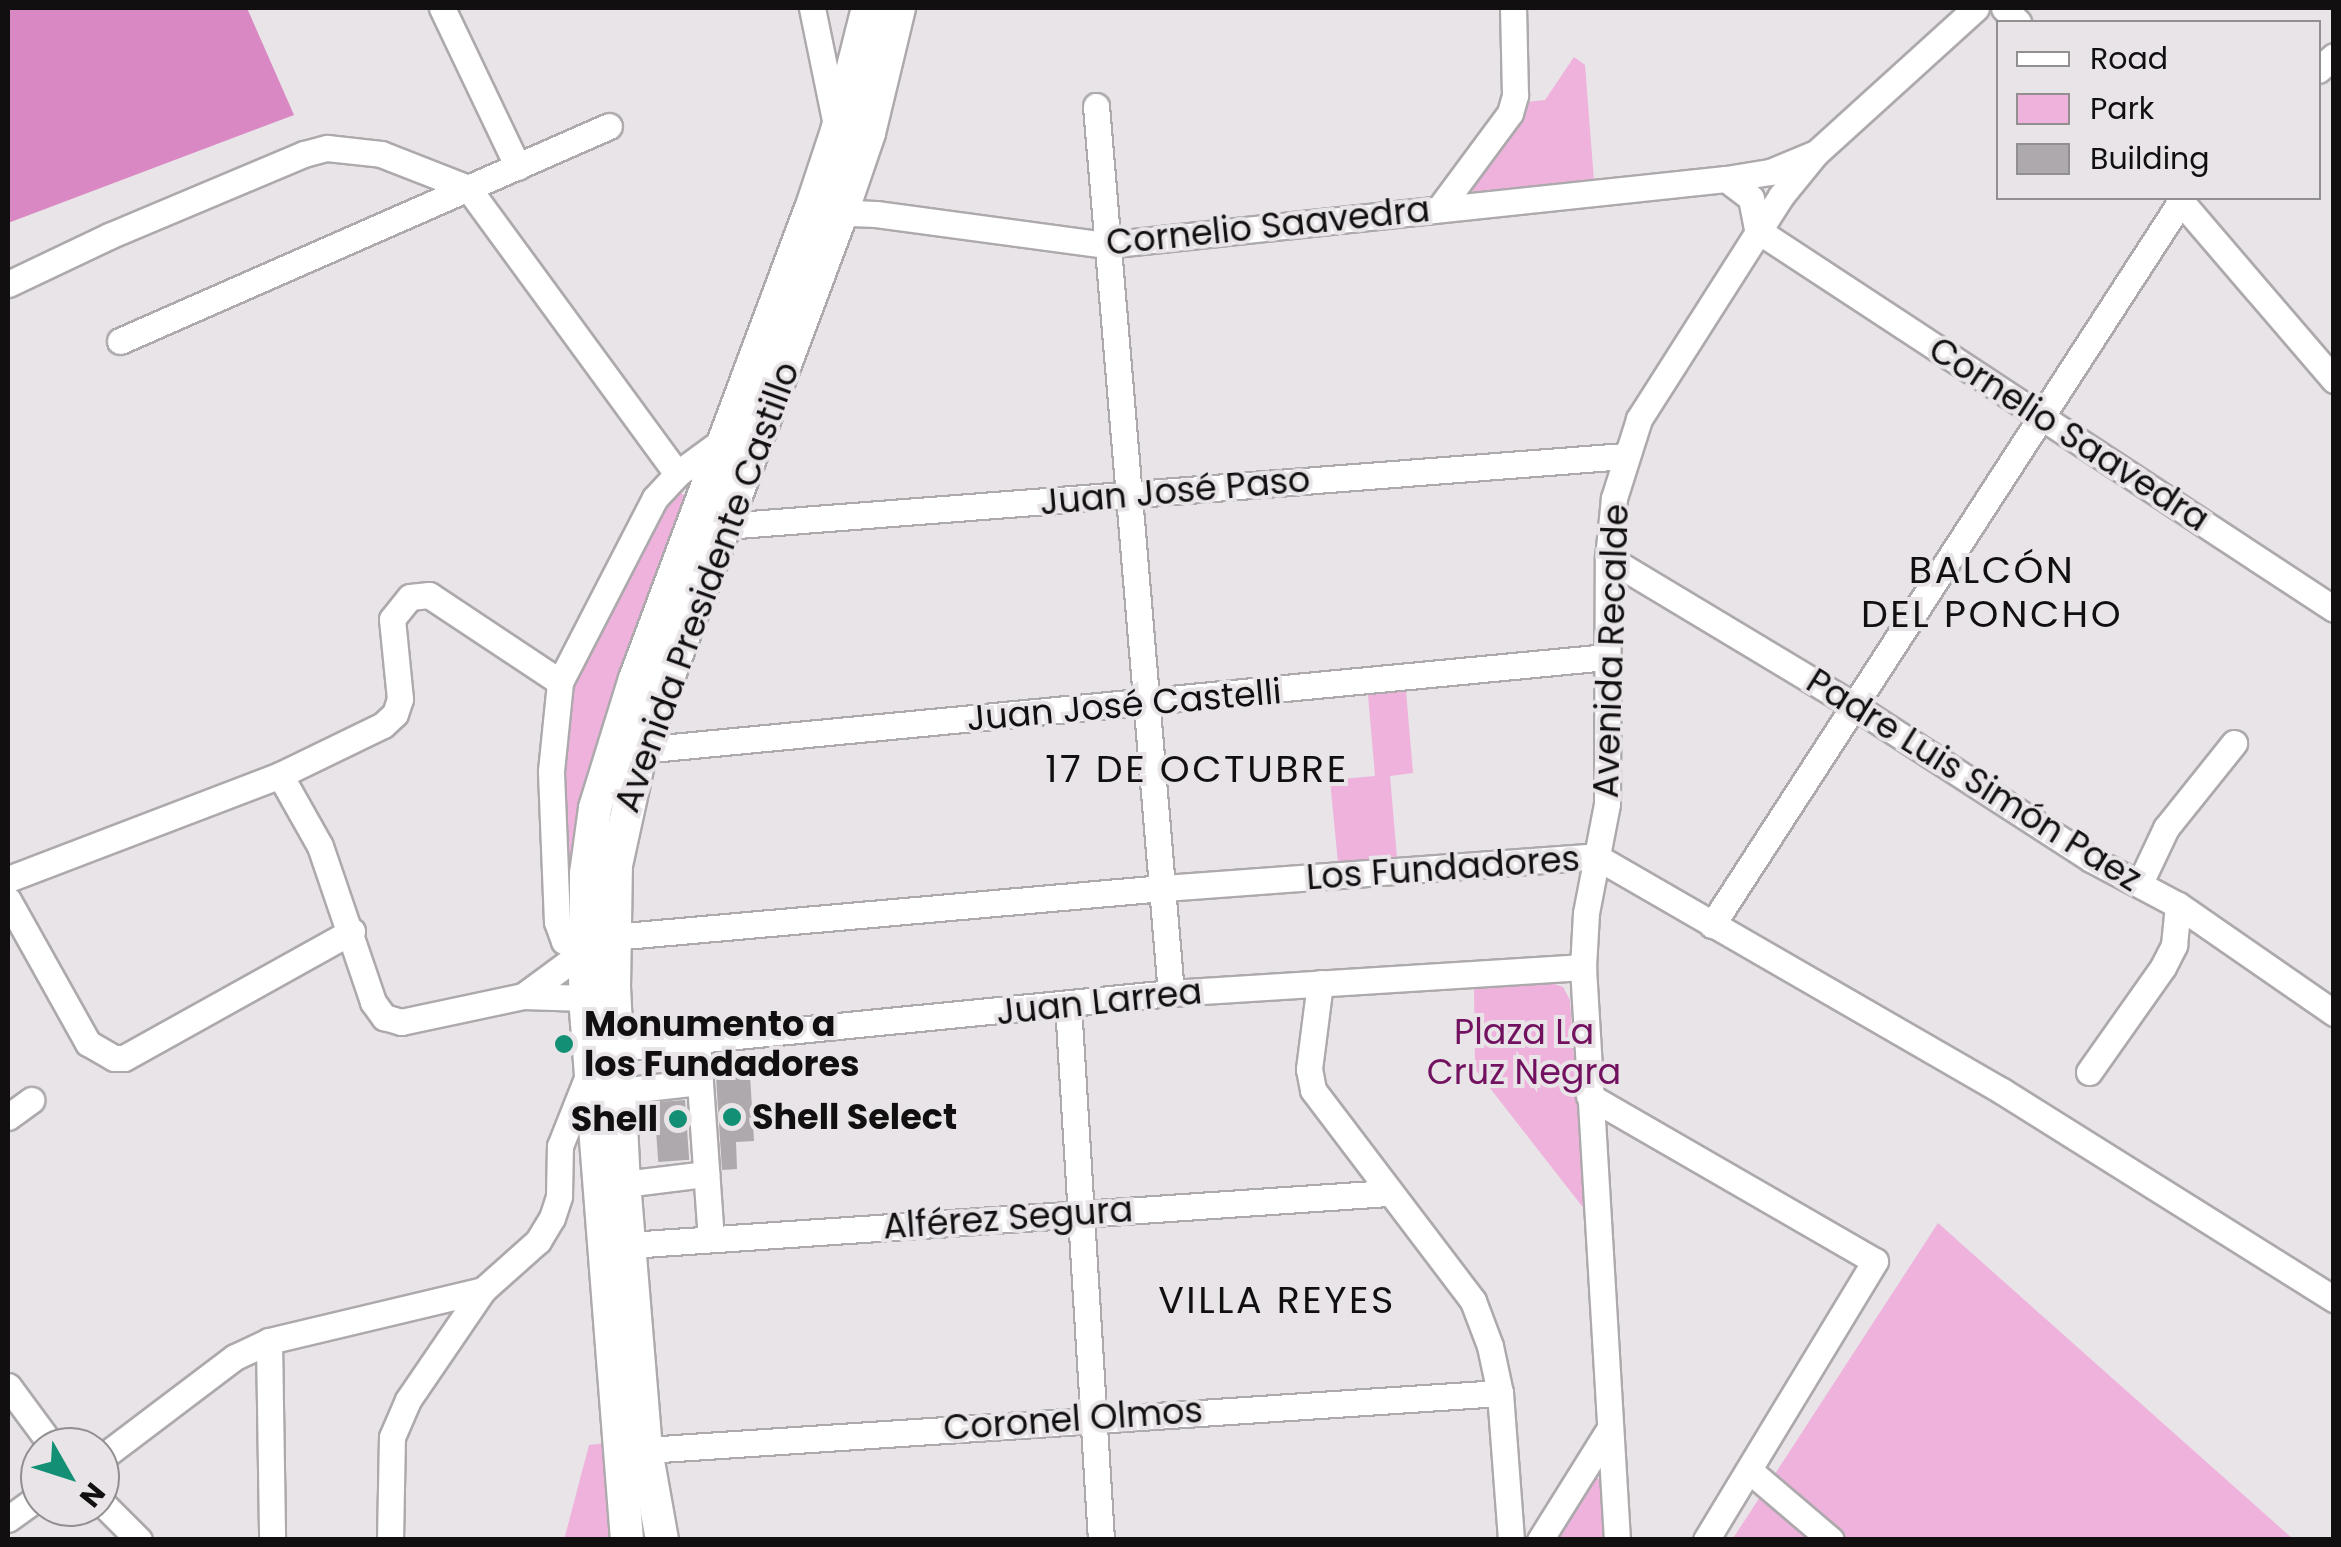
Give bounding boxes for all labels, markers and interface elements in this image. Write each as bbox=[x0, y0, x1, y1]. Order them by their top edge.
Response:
legend bbox=[1996, 20, 2321, 200]
text: Road bbox=[2090, 37, 2168, 80]
text: Park bbox=[2090, 87, 2154, 130]
text: Building bbox=[2090, 137, 2210, 180]
street label: Cornelio Saavedra bbox=[1104, 188, 1432, 264]
street label: Cornelio Saavedra bbox=[1921, 328, 2217, 540]
street label: Avenida Presidente Castillo bbox=[606, 356, 808, 818]
street label: Juan José Paso bbox=[1038, 458, 1312, 524]
street label: Avenida Recalde bbox=[1585, 503, 1637, 799]
district label: BALCÓN DEL PONCHO bbox=[1861, 547, 2123, 636]
street label: Padre Luis Simón Paez bbox=[1799, 660, 2149, 900]
street label: Juan José Castelli bbox=[965, 670, 1283, 740]
district label: 17 DE OCTUBRE bbox=[1045, 746, 1349, 792]
street label: Los Fundadores bbox=[1305, 837, 1581, 899]
street label: Juan Larrea bbox=[994, 970, 1204, 1034]
place label: Monumento a los Fundadores bbox=[584, 1003, 860, 1085]
park label: Plaza La Cruz Negra bbox=[1427, 1011, 1621, 1093]
marker: Monumento a los Fundadores bbox=[553, 1033, 575, 1055]
place label: Shell Select bbox=[752, 1096, 957, 1138]
place label: Shell bbox=[571, 1098, 658, 1140]
marker: Shell Select bbox=[721, 1106, 743, 1128]
marker: Shell bbox=[667, 1108, 689, 1130]
street label: Alférez Segura bbox=[882, 1188, 1134, 1248]
district label: VILLA REYES bbox=[1158, 1277, 1396, 1323]
street label: Coronel Olmos bbox=[942, 1389, 1204, 1449]
north arrow bbox=[20, 1427, 120, 1527]
text: N bbox=[70, 1474, 114, 1515]

